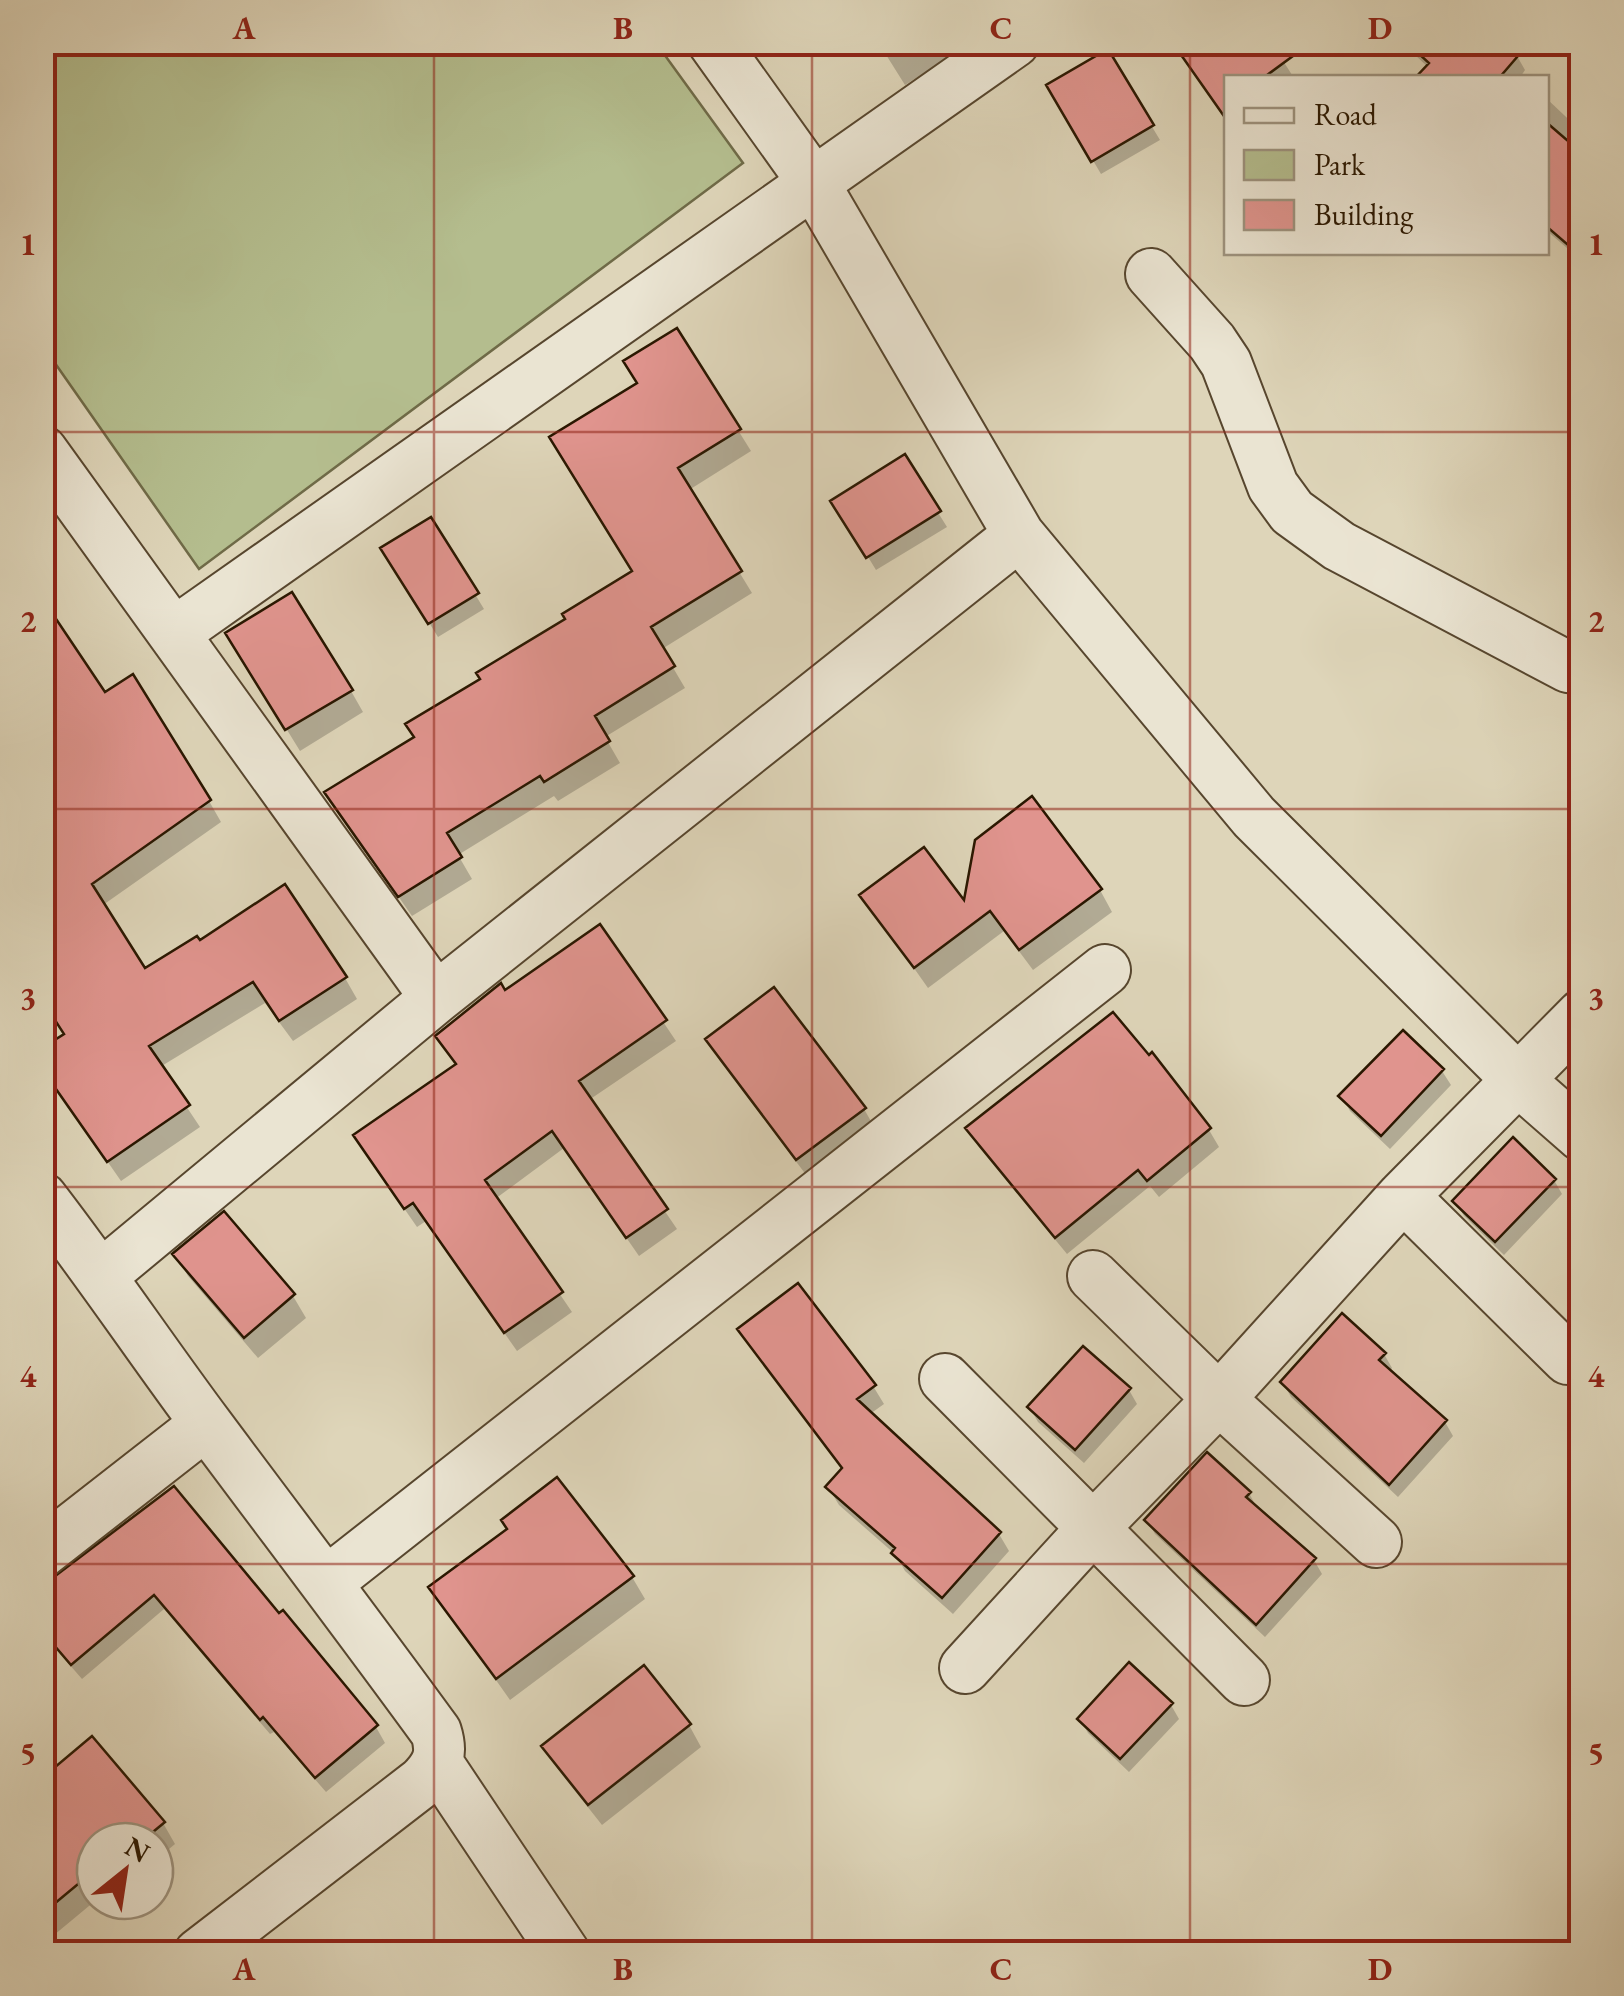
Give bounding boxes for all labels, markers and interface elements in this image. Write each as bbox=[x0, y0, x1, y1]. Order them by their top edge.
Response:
text: A bbox=[231, 7, 256, 49]
text: B bbox=[613, 7, 633, 49]
text: C bbox=[990, 7, 1012, 49]
text: D bbox=[1368, 7, 1392, 49]
legend bbox=[1224, 75, 1549, 255]
text: Road bbox=[1314, 95, 1378, 134]
text: Park bbox=[1314, 145, 1366, 184]
text: Building bbox=[1314, 195, 1414, 234]
text: 1 bbox=[20, 223, 36, 265]
text: 1 bbox=[1588, 223, 1604, 265]
text: 2 bbox=[20, 600, 37, 642]
text: 2 bbox=[1588, 600, 1605, 642]
text: 3 bbox=[20, 977, 36, 1019]
text: 3 bbox=[1588, 977, 1604, 1019]
text: 4 bbox=[20, 1355, 38, 1397]
text: 4 bbox=[1588, 1355, 1606, 1397]
text: 5 bbox=[20, 1732, 36, 1774]
text: 5 bbox=[1588, 1732, 1604, 1774]
north arrow bbox=[75, 1821, 175, 1921]
text: N bbox=[119, 1828, 157, 1871]
text: A bbox=[231, 1948, 256, 1990]
text: B bbox=[613, 1948, 633, 1990]
text: C bbox=[990, 1948, 1012, 1990]
text: D bbox=[1368, 1948, 1392, 1990]

